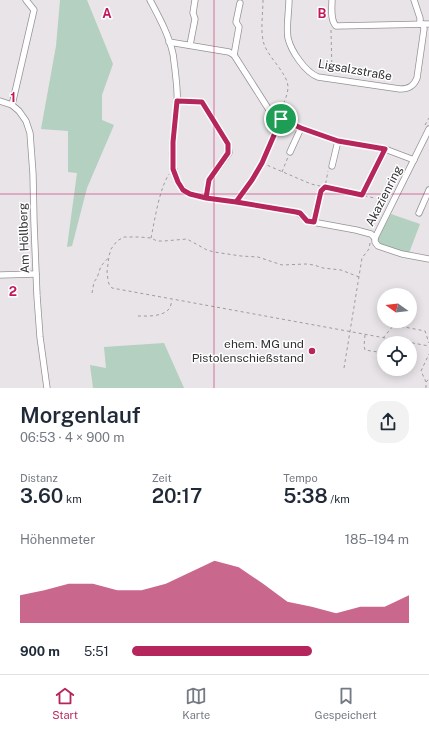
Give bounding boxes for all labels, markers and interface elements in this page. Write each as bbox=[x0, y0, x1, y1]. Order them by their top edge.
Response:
text: A bbox=[102, 6, 112, 21]
text: B bbox=[318, 6, 327, 21]
street label: Ligsalzstraße bbox=[317, 57, 393, 83]
text: 1 bbox=[10, 90, 16, 105]
pin bbox=[264, 102, 298, 136]
icon: arrive bbox=[270, 108, 292, 130]
street label: Akazienring bbox=[363, 163, 405, 229]
street label: Am Höllberg bbox=[16, 202, 32, 274]
text: 2 bbox=[9, 284, 17, 299]
north arrow bbox=[377, 288, 417, 328]
map controls bbox=[377, 288, 417, 376]
button: locate bbox=[377, 336, 417, 376]
place label: ehem. MG und Pistolenschießstand bbox=[192, 337, 304, 365]
marker: ehem. MG und Pistolenschießstand bbox=[307, 346, 317, 356]
button: share bbox=[367, 401, 409, 443]
text: Morgenlauf bbox=[20, 402, 141, 428]
text: 06:53 · 4 × 900 m bbox=[20, 430, 124, 445]
text: Distanz bbox=[20, 472, 58, 484]
text: Zeit bbox=[152, 472, 172, 484]
text: Tempo bbox=[283, 472, 318, 484]
text: 3.60 bbox=[20, 484, 63, 508]
text: 20:17 bbox=[152, 484, 202, 508]
text: 5:38 bbox=[283, 484, 328, 508]
text: km bbox=[63, 493, 82, 505]
text: /km bbox=[328, 493, 350, 505]
text: Höhenmeter bbox=[20, 532, 95, 547]
text: 185–194 m bbox=[345, 532, 409, 547]
text: 900 m bbox=[20, 644, 60, 659]
text: 5:51 bbox=[84, 644, 109, 659]
tab: Start bbox=[52, 685, 78, 721]
tab: Karte bbox=[182, 685, 210, 721]
tab: Gespeichert bbox=[315, 685, 377, 721]

